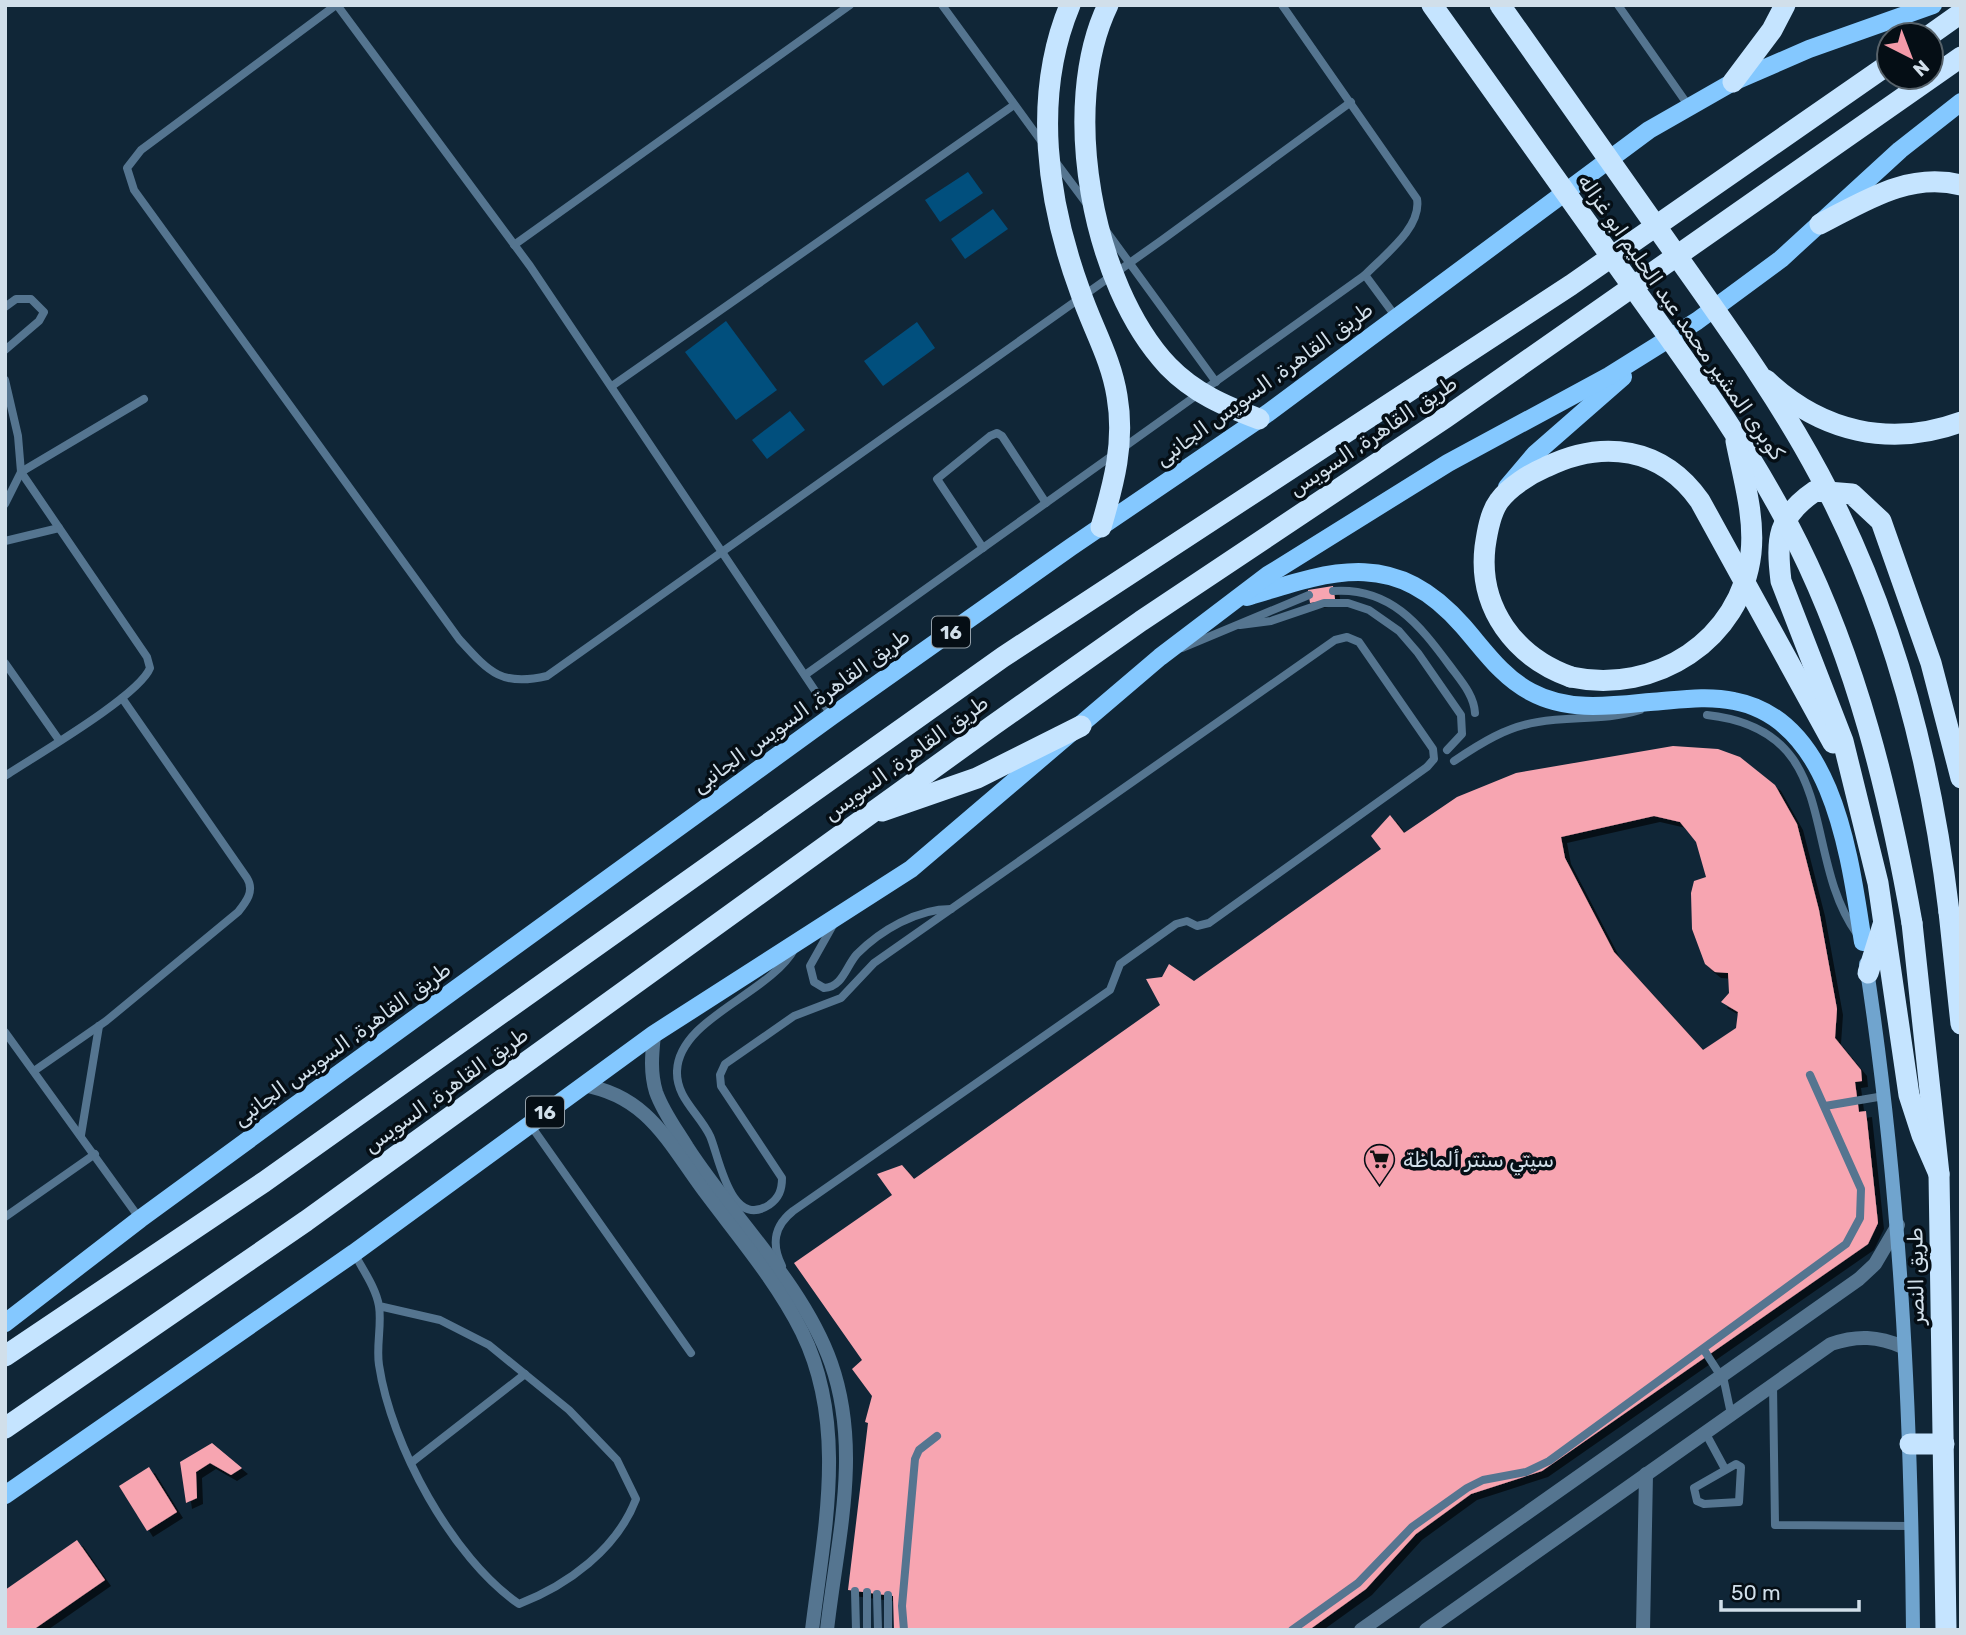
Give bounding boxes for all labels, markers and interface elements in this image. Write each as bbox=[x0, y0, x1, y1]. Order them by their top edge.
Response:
north arrow bbox=[1875, 21, 1945, 91]
text: N bbox=[1908, 55, 1934, 81]
street label: كوبرى المشير محمد عبد الحليم ابو غزاله bbox=[1571, 169, 1790, 466]
street label: طريق القاهرة, السويس الجانبى bbox=[1150, 297, 1378, 471]
street label: طريق القاهرة, السويس bbox=[1284, 370, 1462, 502]
road number: 16 bbox=[932, 617, 970, 648]
street label: طريق القاهرة, السويس الجانبى bbox=[687, 624, 915, 798]
street label: طريق القاهرة, السويس bbox=[819, 690, 993, 826]
street label: طريق القاهرة, السويس الجانبى bbox=[228, 957, 456, 1131]
street label: طريق القاهرة, السويس bbox=[359, 1022, 533, 1158]
road number: 16 bbox=[526, 1096, 564, 1128]
supermarket icon: سيتي سنتر ألماظة bbox=[1363, 1143, 1397, 1187]
place label: سيتي سنتر ألماظة bbox=[1403, 1147, 1554, 1176]
street label: طريق النصر bbox=[1902, 1227, 1929, 1327]
scale bar bbox=[1721, 1568, 1859, 1612]
text: 50 m bbox=[1731, 1580, 1781, 1605]

